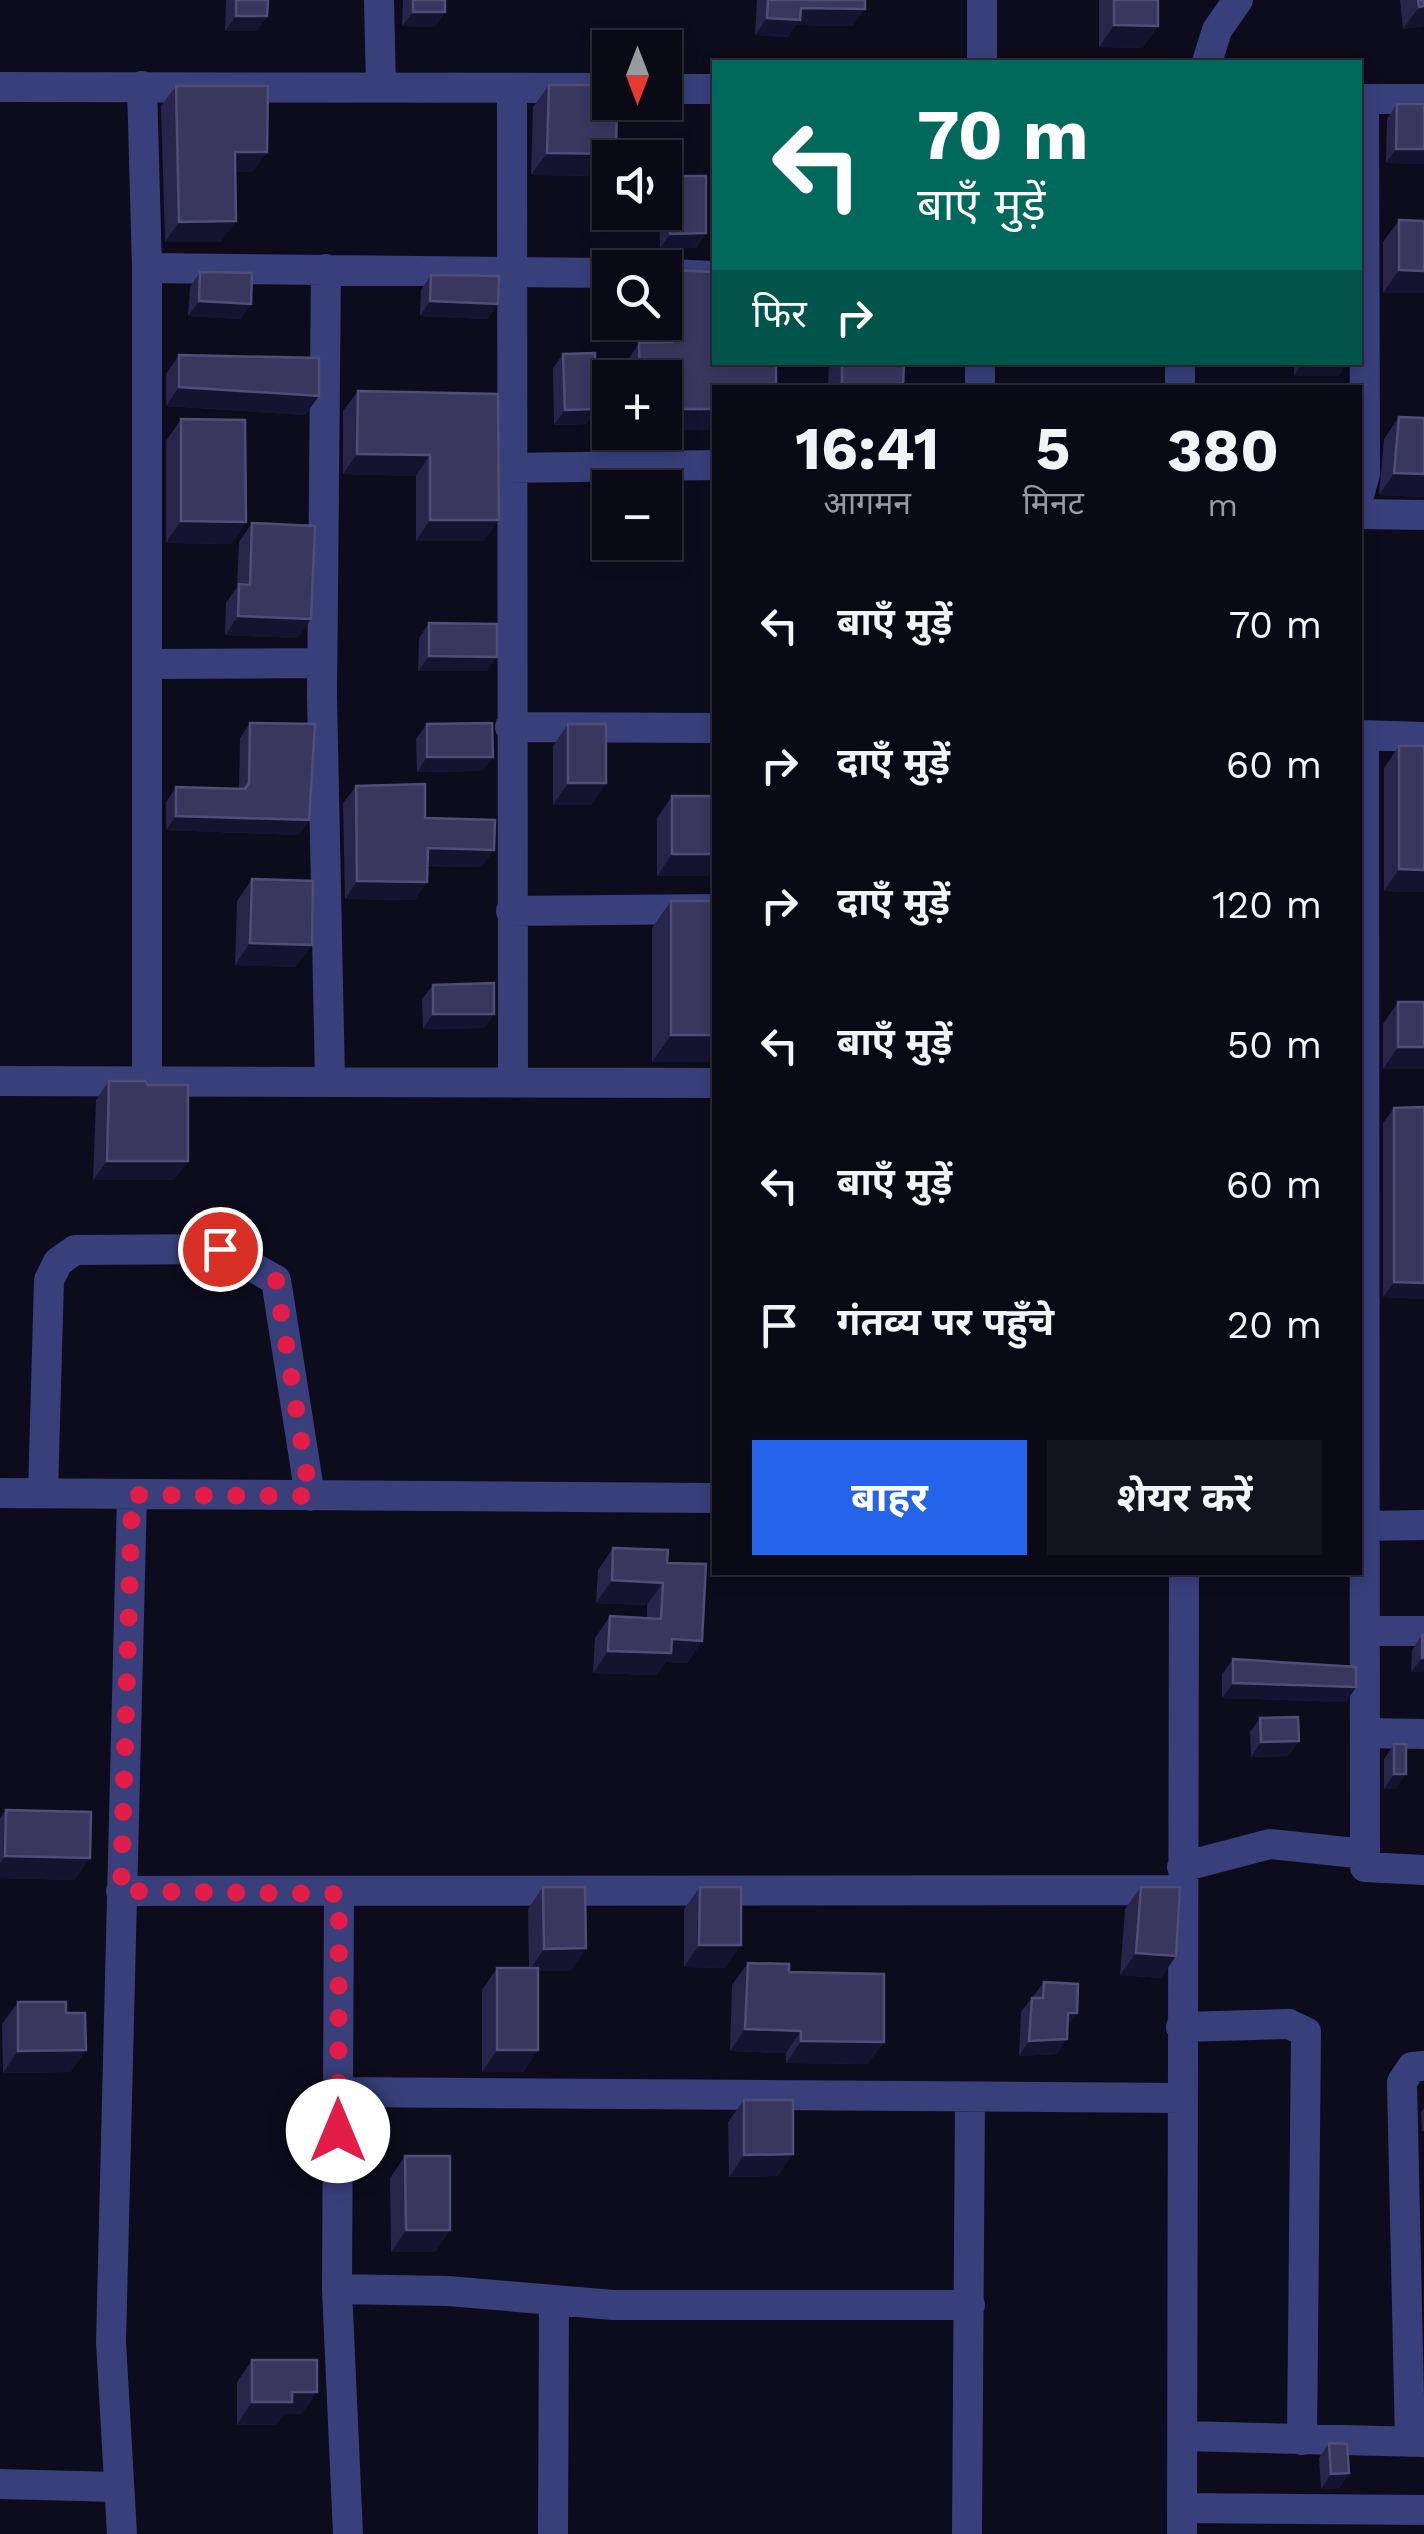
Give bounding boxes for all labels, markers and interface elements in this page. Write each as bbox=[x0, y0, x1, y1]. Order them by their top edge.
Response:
north arrow bbox=[592, 30, 682, 120]
map controls bbox=[592, 30, 682, 560]
text: 70 m bbox=[917, 94, 1089, 176]
icon: left bbox=[752, 100, 882, 230]
button: sound bbox=[592, 140, 682, 230]
text: बाएँ मुड़ें bbox=[917, 178, 1046, 231]
button: search bbox=[592, 250, 682, 340]
icon: right bbox=[827, 290, 882, 345]
text: फिर bbox=[752, 292, 807, 336]
button: + bbox=[592, 360, 682, 450]
text: 16:41 bbox=[795, 413, 939, 484]
text: 5 bbox=[1036, 413, 1071, 484]
text: 380 bbox=[1167, 415, 1279, 486]
button: − bbox=[592, 470, 682, 560]
text: आगमन bbox=[823, 484, 911, 522]
text: मिनट bbox=[1022, 484, 1084, 522]
text: m bbox=[1208, 486, 1238, 524]
icon: left bbox=[752, 598, 807, 653]
text: बाएँ मुड़ें bbox=[837, 600, 952, 644]
text: 70 m bbox=[1229, 603, 1322, 647]
icon: right bbox=[752, 738, 807, 793]
text: दाएँ मुड़ें bbox=[837, 740, 950, 784]
text: 60 m bbox=[1226, 743, 1322, 787]
icon: right bbox=[752, 878, 807, 933]
text: दाएँ मुड़ें bbox=[837, 880, 950, 924]
text: 120 m bbox=[1212, 883, 1322, 927]
icon: left bbox=[752, 1018, 807, 1073]
text: बाएँ मुड़ें bbox=[837, 1020, 952, 1064]
text: 50 m bbox=[1227, 1023, 1322, 1067]
icon: left bbox=[752, 1158, 807, 1213]
text: बाएँ मुड़ें bbox=[837, 1160, 952, 1204]
text: 60 m bbox=[1226, 1163, 1322, 1207]
pin bbox=[178, 1207, 263, 1292]
icon: arrive bbox=[193, 1222, 248, 1277]
icon: arrive bbox=[752, 1298, 807, 1353]
text: गंतव्य पर पहुँचे bbox=[837, 1300, 1054, 1344]
text: 20 m bbox=[1227, 1303, 1322, 1347]
button: बाहर bbox=[752, 1440, 1027, 1555]
button: शेयर करें bbox=[1047, 1440, 1322, 1555]
position arrow bbox=[286, 2079, 390, 2183]

